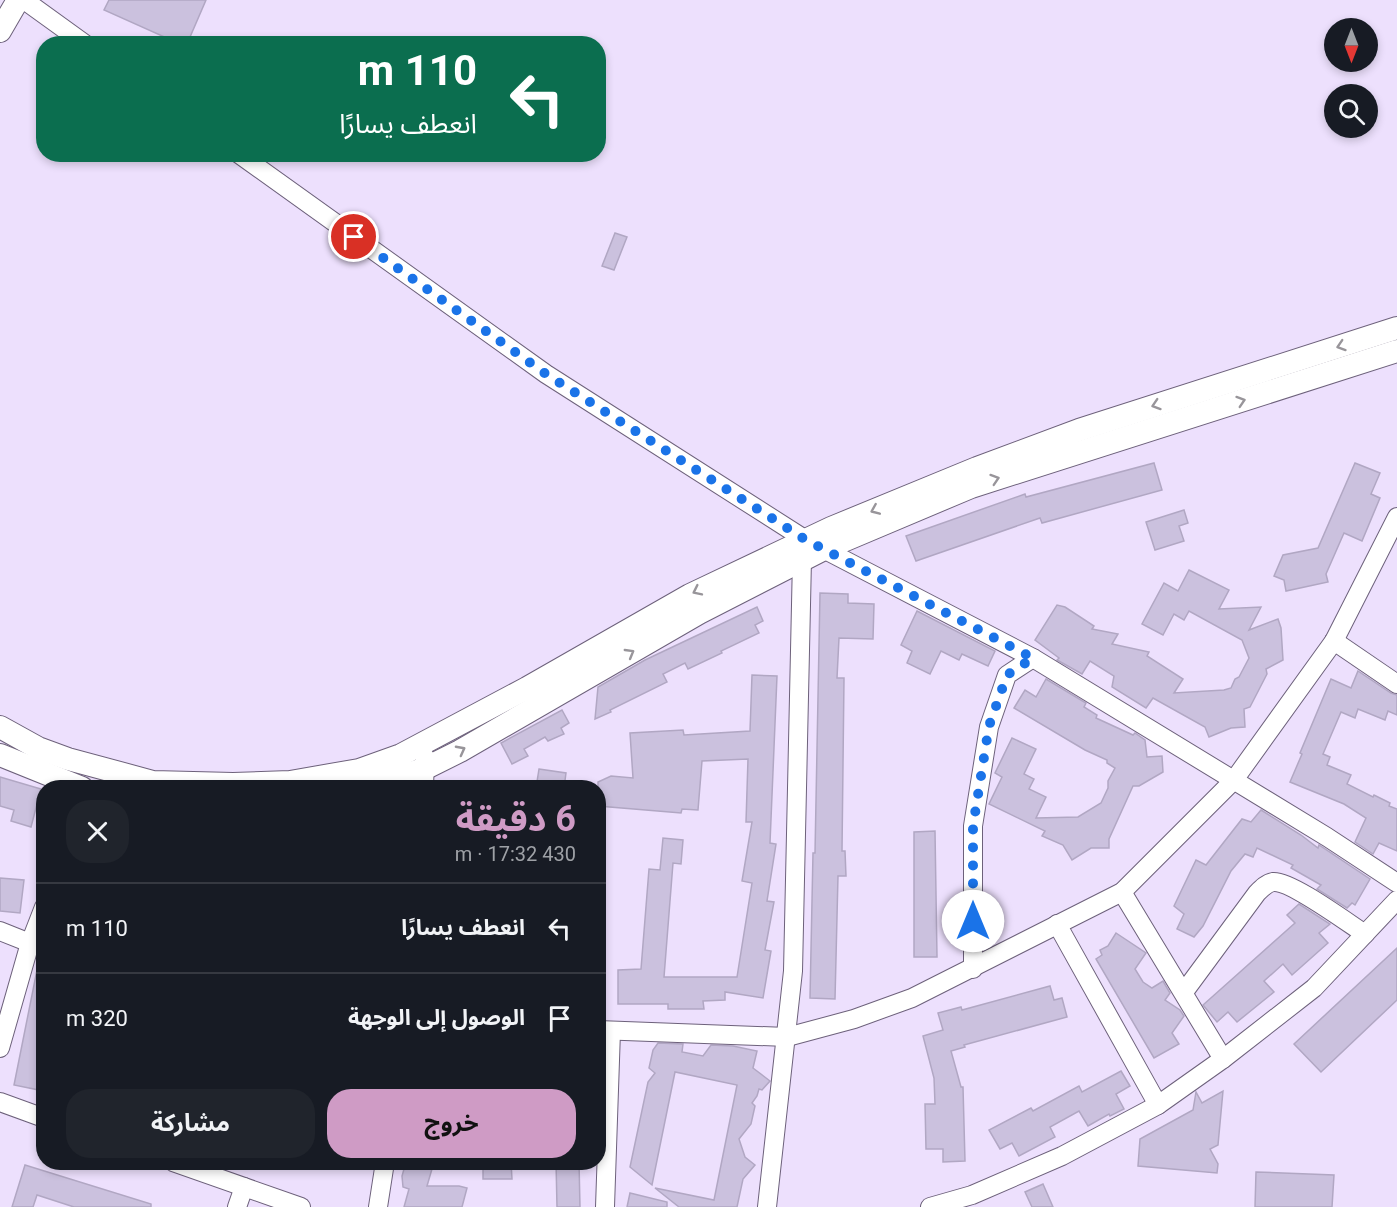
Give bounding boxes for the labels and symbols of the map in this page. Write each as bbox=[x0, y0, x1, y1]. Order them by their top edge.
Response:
north arrow bbox=[1324, 18, 1378, 72]
pin bbox=[328, 211, 379, 262]
one-way arrow bbox=[1336, 339, 1347, 351]
one-way arrow bbox=[1235, 396, 1246, 409]
one-way arrow bbox=[1151, 398, 1162, 411]
one-way arrow bbox=[989, 474, 1000, 486]
one-way arrow bbox=[870, 503, 881, 515]
one-way arrow bbox=[693, 584, 704, 596]
one-way arrow bbox=[624, 649, 634, 660]
one-way arrow bbox=[455, 746, 465, 757]
position arrow bbox=[941, 889, 1005, 953]

